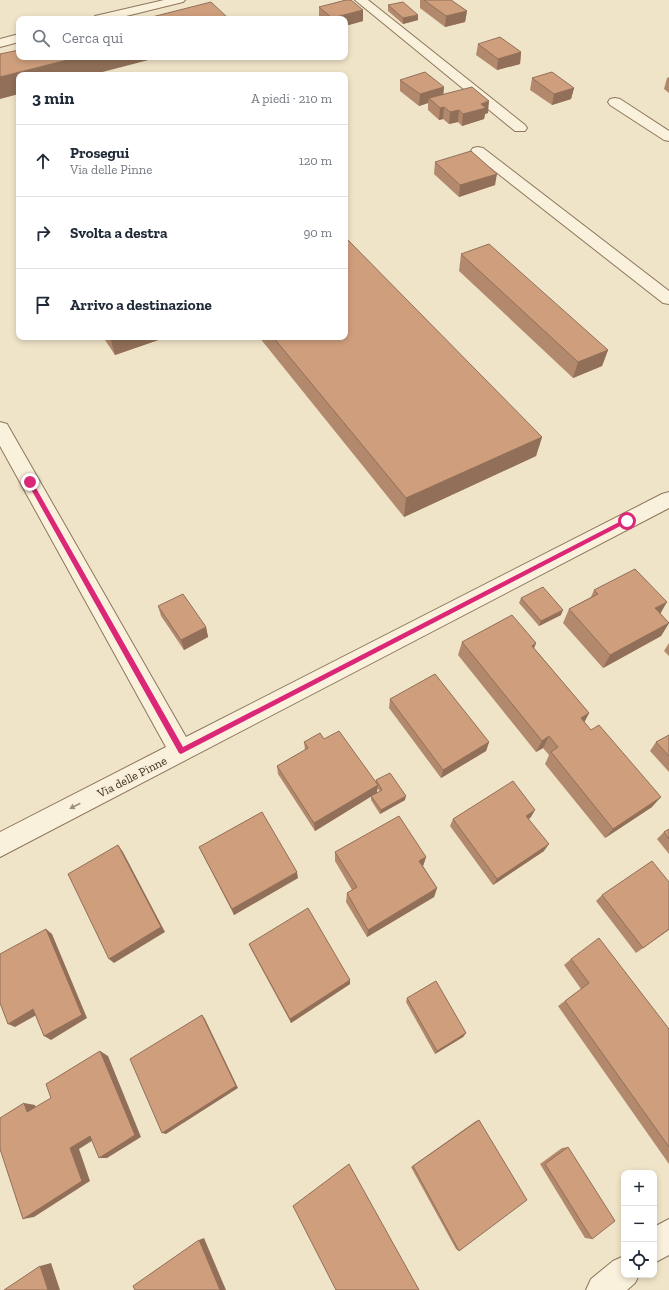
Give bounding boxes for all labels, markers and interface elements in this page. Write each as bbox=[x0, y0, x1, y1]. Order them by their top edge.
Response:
search box bbox=[16, 16, 348, 60]
icon: search bbox=[30, 27, 52, 49]
text: Cerca qui bbox=[62, 29, 123, 47]
text: 3 min bbox=[32, 88, 74, 108]
text: A piedi · 210 m bbox=[251, 91, 332, 106]
text: Prosegui bbox=[70, 144, 129, 162]
icon: ahead bbox=[32, 150, 54, 172]
text: 120 m bbox=[299, 153, 332, 168]
text: Via delle Pinne bbox=[70, 162, 152, 177]
icon: right bbox=[32, 222, 54, 244]
text: Svolta a destra bbox=[70, 224, 168, 242]
text: 90 m bbox=[303, 225, 332, 240]
icon: arrive bbox=[32, 294, 54, 316]
text: Arrivo a destinazione bbox=[70, 296, 212, 314]
route end bbox=[21, 473, 39, 491]
route start bbox=[618, 512, 636, 530]
street label: Via delle Pinne bbox=[94, 753, 169, 801]
one-way arrow bbox=[69, 803, 80, 810]
map controls bbox=[621, 1170, 657, 1278]
button: + bbox=[621, 1170, 657, 1206]
button: − bbox=[621, 1206, 657, 1242]
button: locate bbox=[621, 1242, 657, 1278]

